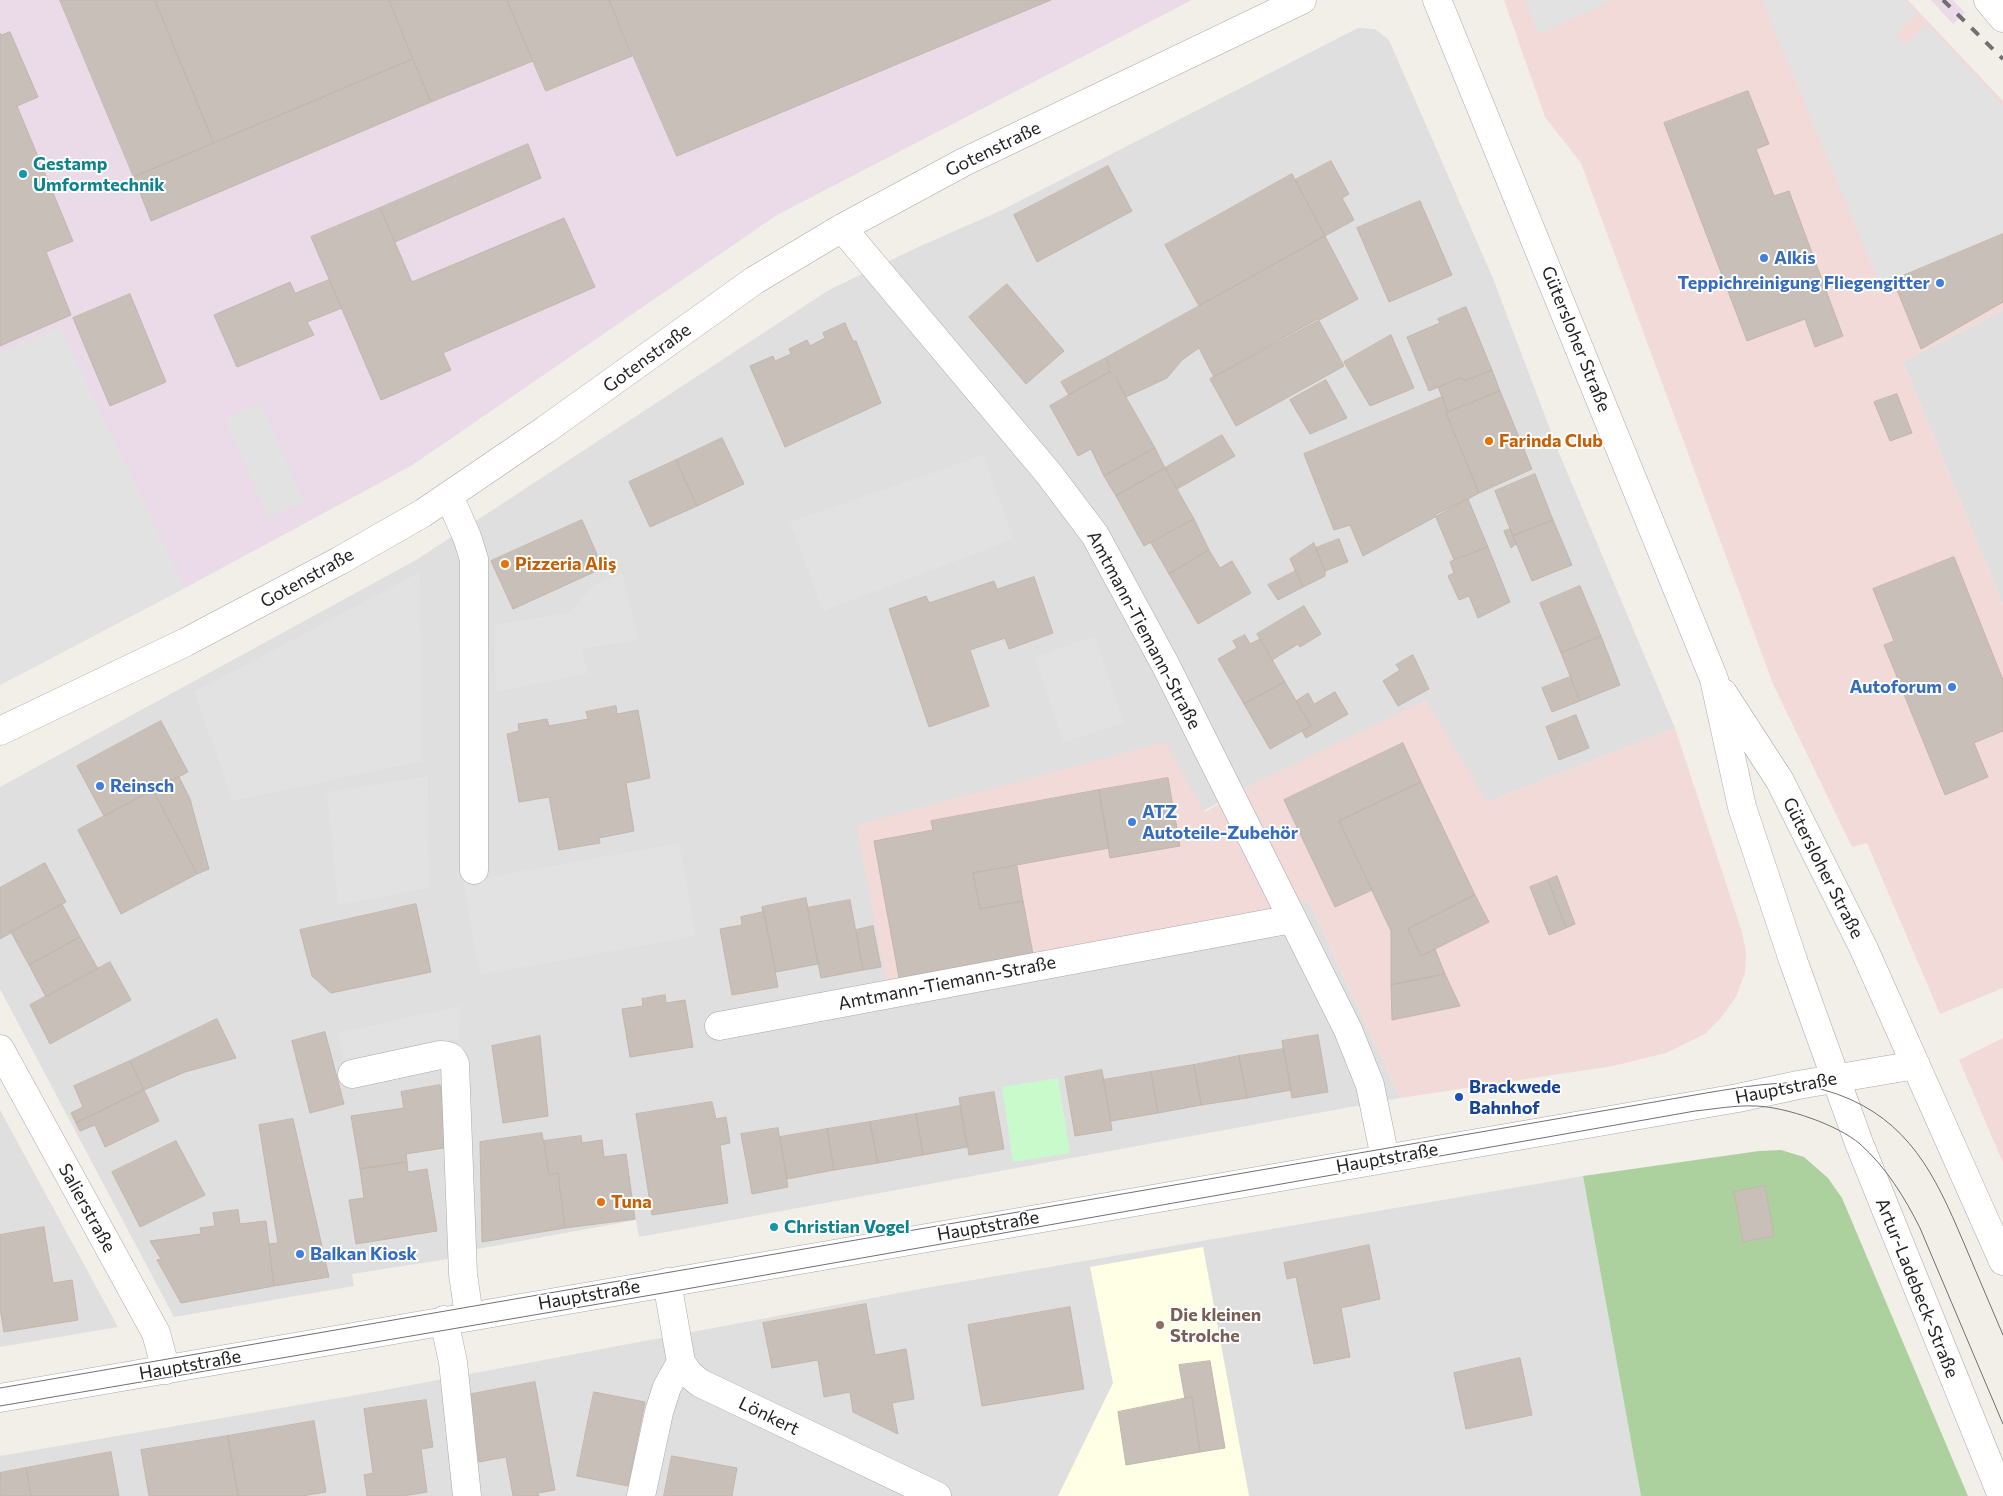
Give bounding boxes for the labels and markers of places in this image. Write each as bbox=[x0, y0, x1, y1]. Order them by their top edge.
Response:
place label: Gestamp Umformtechnik bbox=[33, 153, 165, 195]
marker: Gestamp Umformtechnik bbox=[17, 168, 29, 180]
place label: Alkis bbox=[1774, 247, 1816, 269]
marker: Alkis bbox=[1758, 252, 1770, 264]
place label: Teppichreinigung Fliegengitter bbox=[1677, 272, 1930, 294]
marker: Teppichreinigung Fliegengitter bbox=[1934, 277, 1946, 289]
place label: Farinda Club bbox=[1499, 430, 1603, 452]
marker: Farinda Club bbox=[1483, 435, 1495, 447]
place label: Pizzeria Aliş bbox=[515, 553, 616, 575]
marker: Pizzeria Aliş bbox=[499, 558, 511, 570]
place label: Autoforum bbox=[1850, 676, 1942, 698]
marker: Autoforum bbox=[1946, 681, 1958, 693]
place label: Reinsch bbox=[110, 775, 174, 797]
marker: Reinsch bbox=[94, 780, 106, 792]
place label: ATZ Autoteile-Zubehör bbox=[1142, 801, 1298, 844]
marker: ATZ Autoteile-Zubehör bbox=[1126, 816, 1138, 828]
place label: Brackwede Bahnhof bbox=[1469, 1076, 1561, 1118]
marker: Brackwede Bahnhof bbox=[1453, 1091, 1465, 1103]
place label: Tuna bbox=[611, 1191, 652, 1213]
marker: Tuna bbox=[595, 1196, 607, 1208]
place label: Christian Vogel bbox=[784, 1216, 910, 1238]
marker: Christian Vogel bbox=[768, 1221, 780, 1233]
place label: Balkan Kiosk bbox=[310, 1243, 417, 1265]
marker: Balkan Kiosk bbox=[294, 1248, 306, 1260]
place label: Die kleinen Strolche bbox=[1170, 1304, 1261, 1346]
marker: Die kleinen Strolche bbox=[1154, 1319, 1166, 1331]

